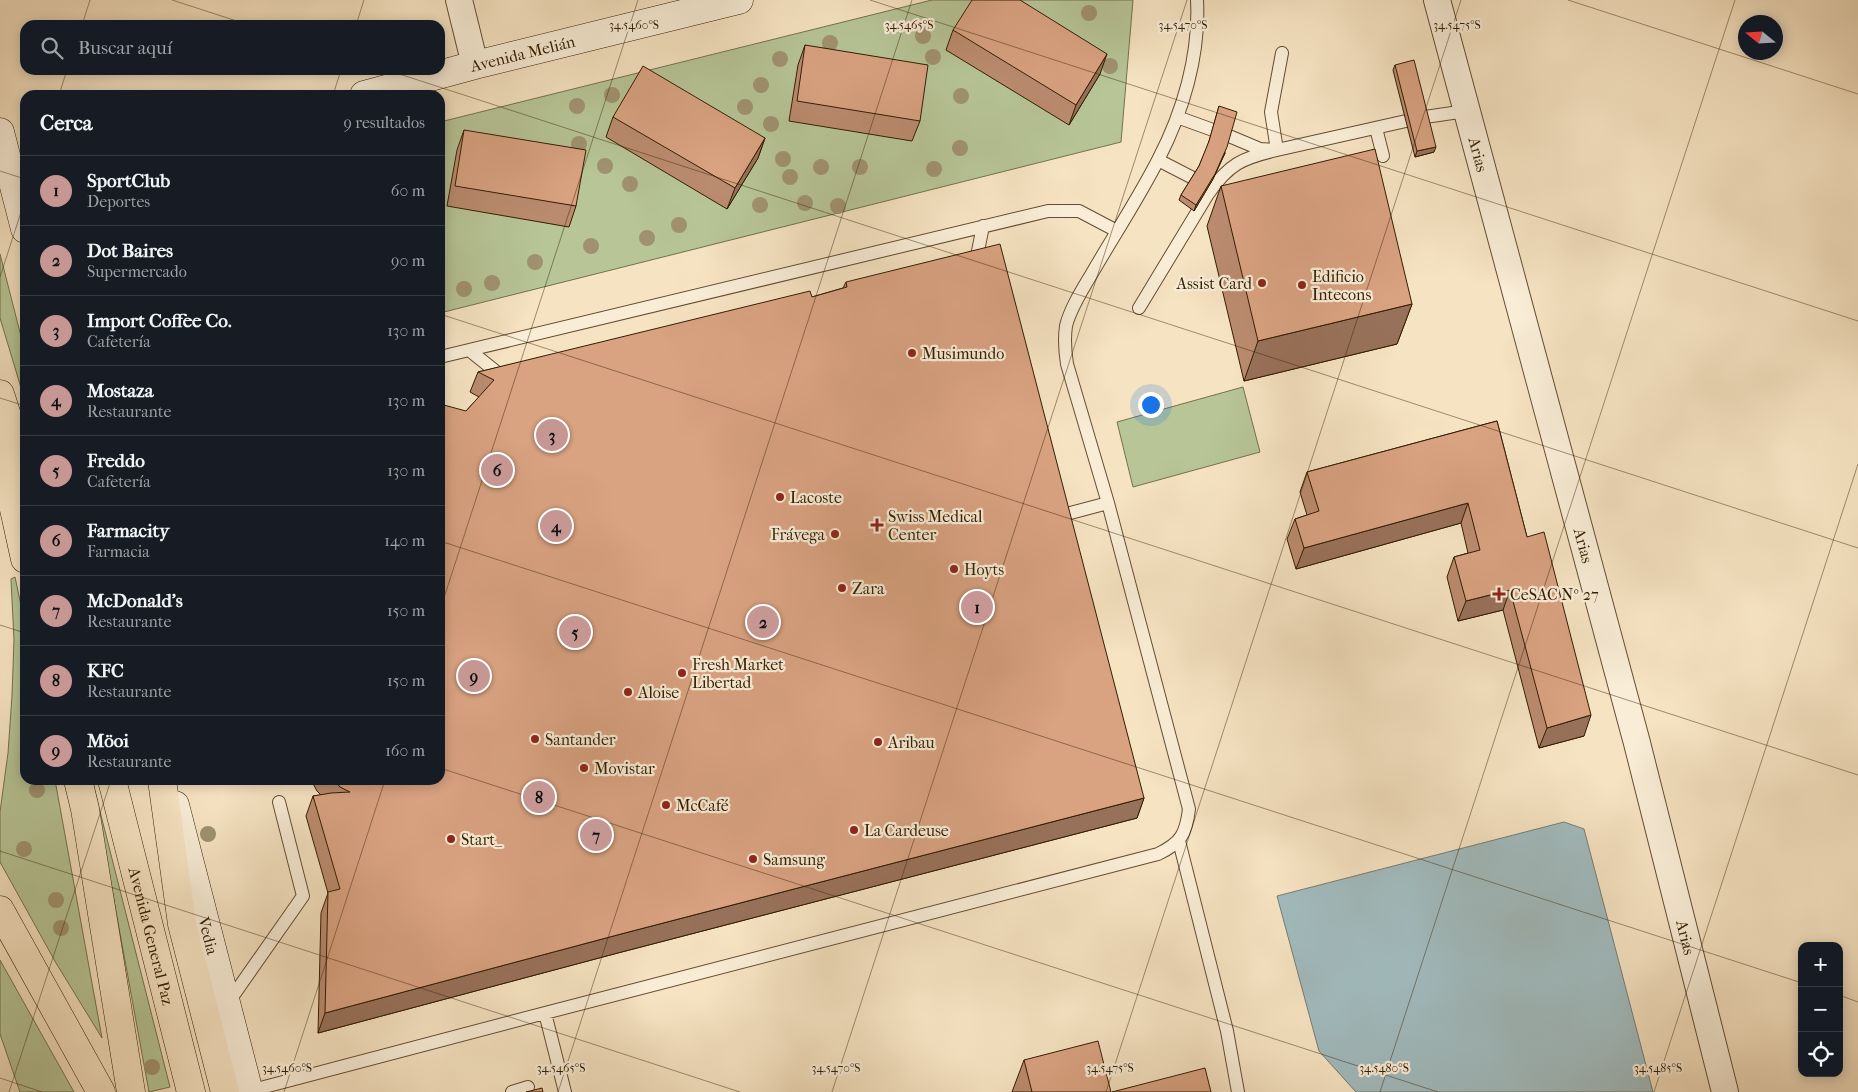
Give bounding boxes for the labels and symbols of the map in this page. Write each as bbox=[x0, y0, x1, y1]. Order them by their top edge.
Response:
north arrow bbox=[1738, 15, 1783, 60]
text: 34.5460°S bbox=[609, 18, 659, 32]
text: 34.5465°S bbox=[885, 18, 933, 32]
text: 34.5470°S bbox=[1158, 18, 1208, 32]
text: 34.5475°S bbox=[1433, 18, 1481, 32]
street label: Avenida Melián bbox=[467, 32, 578, 76]
street label: Arias bbox=[1464, 134, 1492, 174]
place label: Edificio Intecons bbox=[1312, 267, 1371, 304]
place label: Assist Card bbox=[1176, 274, 1252, 293]
marker: Assist Card bbox=[1256, 277, 1268, 289]
marker: Edificio Intecons bbox=[1296, 279, 1308, 291]
place label: Musimundo bbox=[922, 344, 1004, 363]
marker: Musimundo bbox=[906, 347, 918, 359]
your location bbox=[1138, 392, 1164, 418]
pin: 3 bbox=[536, 416, 568, 454]
pin: 6 bbox=[481, 451, 513, 489]
place label: Lacoste bbox=[790, 488, 842, 507]
marker: Lacoste bbox=[774, 491, 786, 503]
pin: 4 bbox=[540, 507, 572, 545]
place label: Swiss Medical Center bbox=[888, 507, 983, 544]
marker: Swiss Medical Center bbox=[870, 518, 884, 532]
place label: Frávega bbox=[771, 525, 826, 544]
street label: Arias bbox=[1569, 525, 1597, 565]
marker: Frávega bbox=[829, 528, 841, 540]
place label: Hoyts bbox=[964, 560, 1004, 579]
marker: Hoyts bbox=[948, 563, 960, 575]
place label: Zara bbox=[852, 579, 885, 598]
marker: Zara bbox=[836, 582, 848, 594]
place label: CeSAC Nº 27 bbox=[1510, 585, 1599, 604]
marker: CeSAC Nº 27 bbox=[1492, 587, 1506, 601]
pin: 1 bbox=[961, 588, 993, 626]
pin: 2 bbox=[747, 603, 779, 641]
pin: 5 bbox=[559, 613, 591, 651]
place label: Fresh Market Libertad bbox=[692, 655, 784, 692]
pin: 9 bbox=[458, 657, 490, 695]
marker: Fresh Market Libertad bbox=[676, 667, 688, 679]
place label: Aloise bbox=[637, 683, 679, 702]
marker: Aloise bbox=[622, 686, 634, 698]
place label: Santander bbox=[545, 730, 616, 749]
marker: Santander bbox=[529, 733, 541, 745]
place label: Aribau bbox=[887, 733, 935, 752]
marker: Aribau bbox=[872, 736, 884, 748]
place label: Movistar bbox=[594, 759, 655, 778]
marker: Movistar bbox=[578, 762, 590, 774]
pin: 8 bbox=[523, 778, 555, 816]
place label: McCafé bbox=[676, 796, 729, 815]
marker: McCafé bbox=[660, 799, 672, 811]
pin: 7 bbox=[580, 816, 612, 854]
place label: La Cardeuse bbox=[864, 821, 949, 840]
marker: La Cardeuse bbox=[848, 824, 860, 836]
place label: Start_ bbox=[461, 830, 503, 849]
marker: Start_ bbox=[445, 833, 457, 845]
place label: Samsung bbox=[763, 850, 825, 869]
marker: Samsung bbox=[747, 853, 759, 865]
street label: Avenida General Paz bbox=[124, 864, 178, 1007]
street label: Vedia bbox=[194, 914, 222, 957]
street label: Arias bbox=[1672, 917, 1699, 957]
text: 34.5460°S bbox=[262, 1061, 312, 1075]
text: 34.5465°S bbox=[537, 1061, 585, 1075]
text: 34.5470°S bbox=[811, 1061, 861, 1075]
text: 34.5475°S bbox=[1086, 1061, 1134, 1075]
text: 34.5480°S bbox=[1359, 1061, 1409, 1075]
text: 34.5485°S bbox=[1634, 1061, 1682, 1075]

